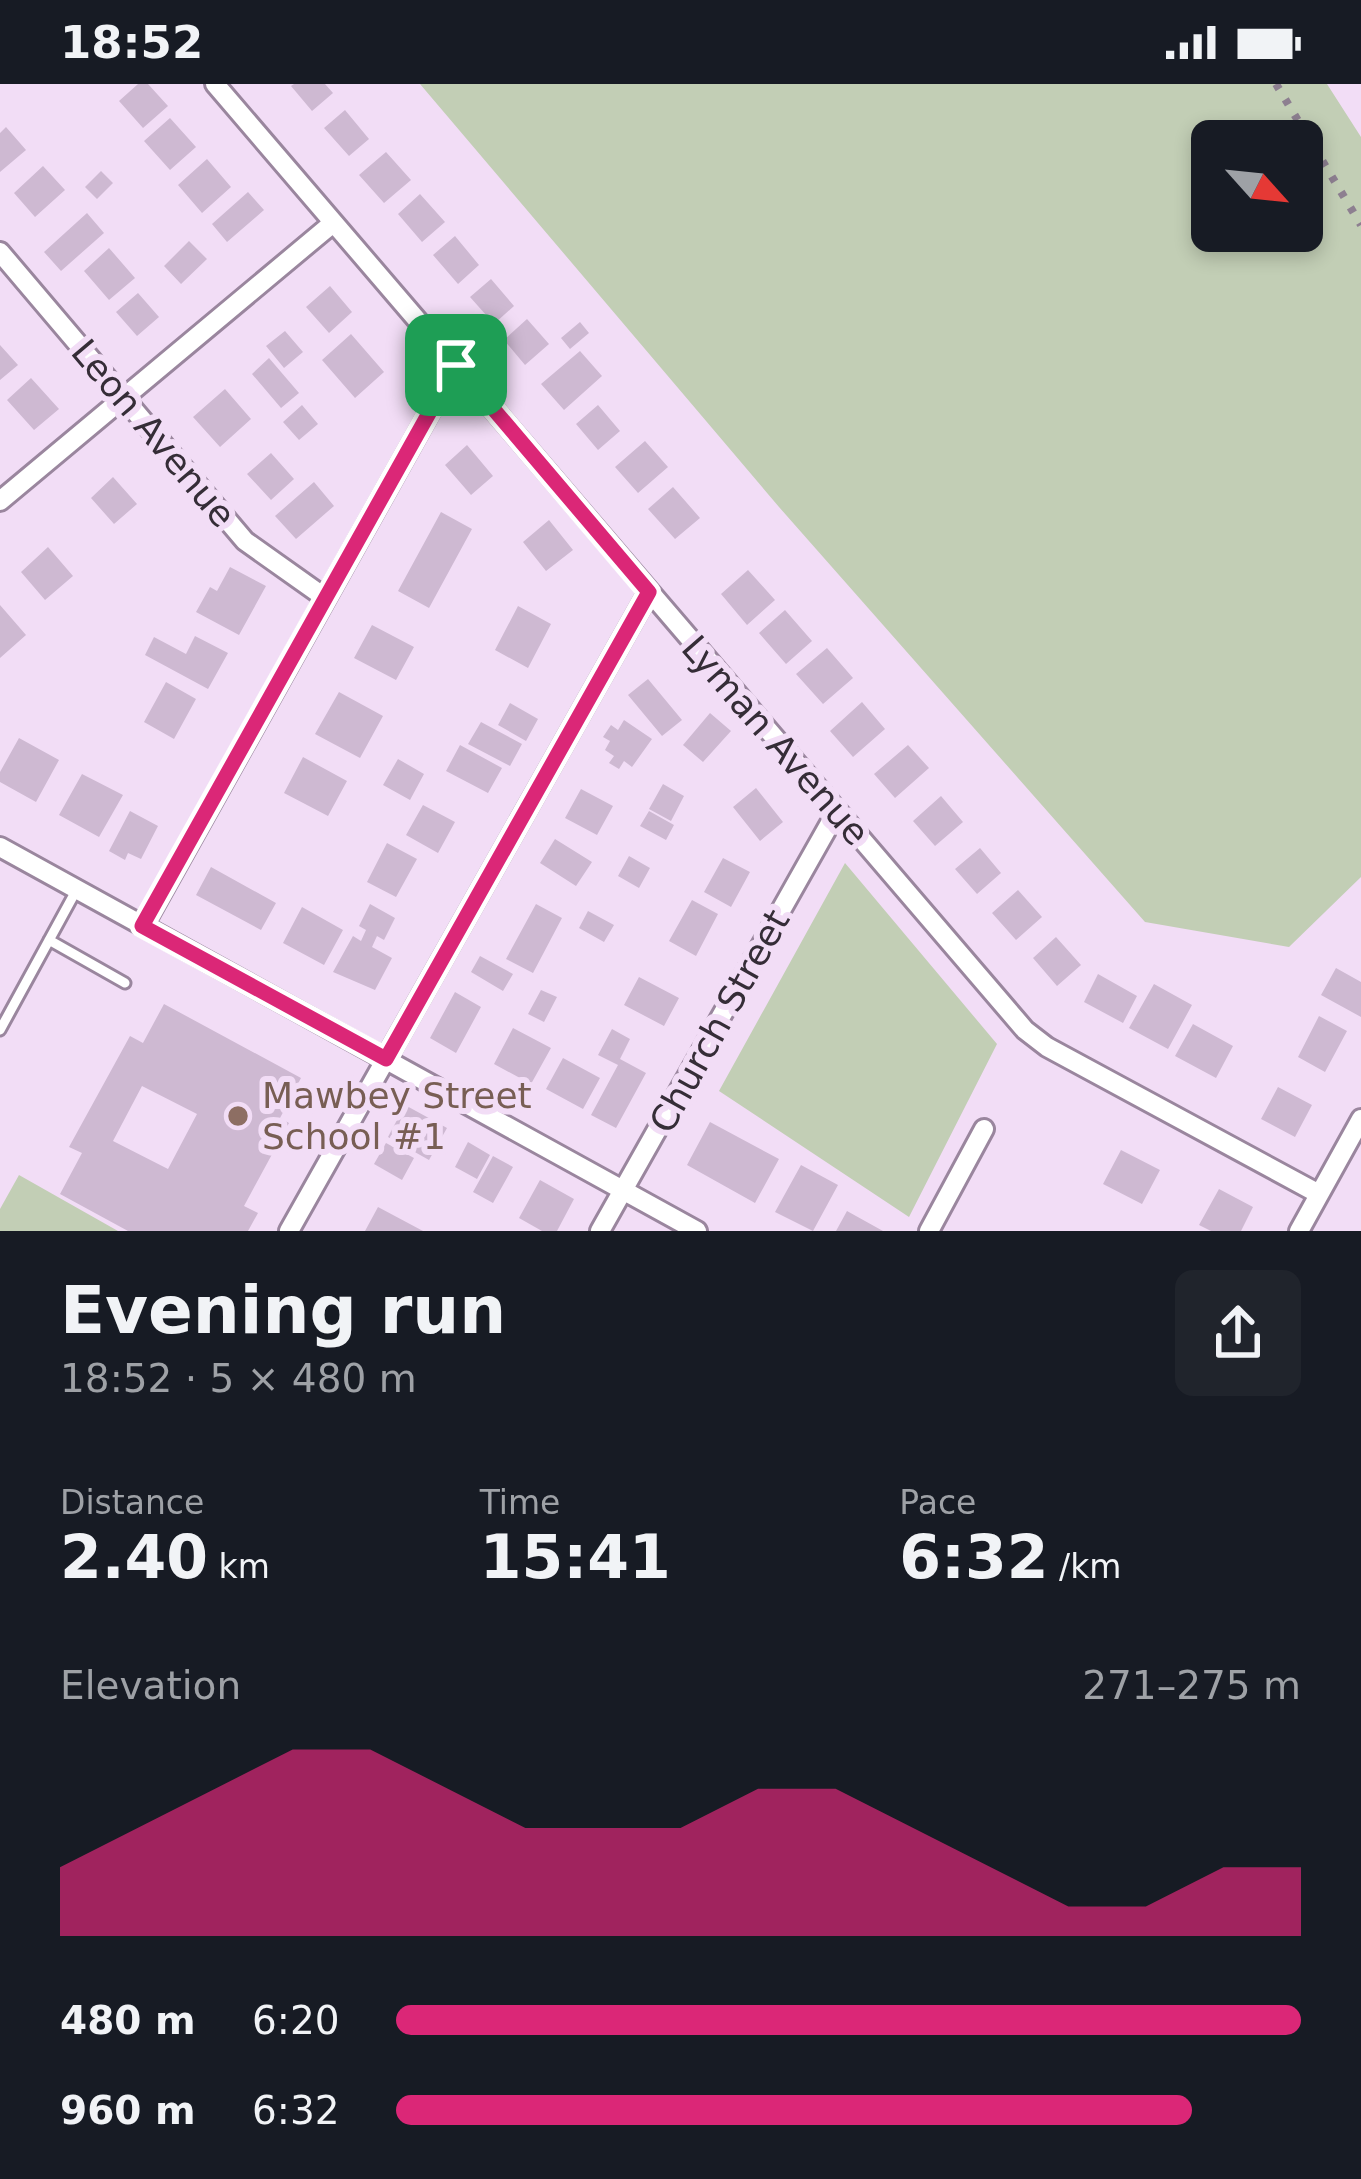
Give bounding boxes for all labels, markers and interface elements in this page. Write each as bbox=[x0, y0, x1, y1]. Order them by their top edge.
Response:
text: 18:52 bbox=[60, 16, 203, 69]
north arrow bbox=[1191, 120, 1323, 252]
map controls bbox=[1191, 120, 1323, 252]
pin bbox=[405, 314, 507, 416]
street label: Leon Avenue bbox=[63, 331, 244, 535]
icon: arrive bbox=[423, 332, 489, 398]
street label: Lyman Avenue bbox=[674, 628, 877, 853]
street label: Church Street bbox=[641, 903, 798, 1140]
place label: Mawbey Street School #1 bbox=[262, 1075, 532, 1157]
marker: Mawbey Street School #1 bbox=[225, 1103, 251, 1129]
button: share bbox=[1175, 1270, 1301, 1396]
text: Evening run bbox=[60, 1272, 506, 1349]
text: 18:52 · 5 × 480 m bbox=[60, 1356, 417, 1401]
text: Distance bbox=[60, 1483, 204, 1522]
text: Time bbox=[480, 1483, 560, 1522]
text: Pace bbox=[899, 1483, 976, 1522]
text: 2.40 bbox=[60, 1522, 208, 1592]
text: 15:41 bbox=[480, 1522, 671, 1592]
text: 6:32 bbox=[899, 1522, 1049, 1592]
text: km bbox=[208, 1547, 270, 1586]
text: /km bbox=[1049, 1547, 1121, 1586]
text: Elevation bbox=[60, 1663, 241, 1708]
text: 271–275 m bbox=[1082, 1663, 1301, 1708]
text: 480 m bbox=[60, 1998, 196, 2043]
text: 6:20 bbox=[252, 1998, 340, 2043]
text: 960 m bbox=[60, 2088, 196, 2133]
text: 6:32 bbox=[252, 2088, 340, 2133]

